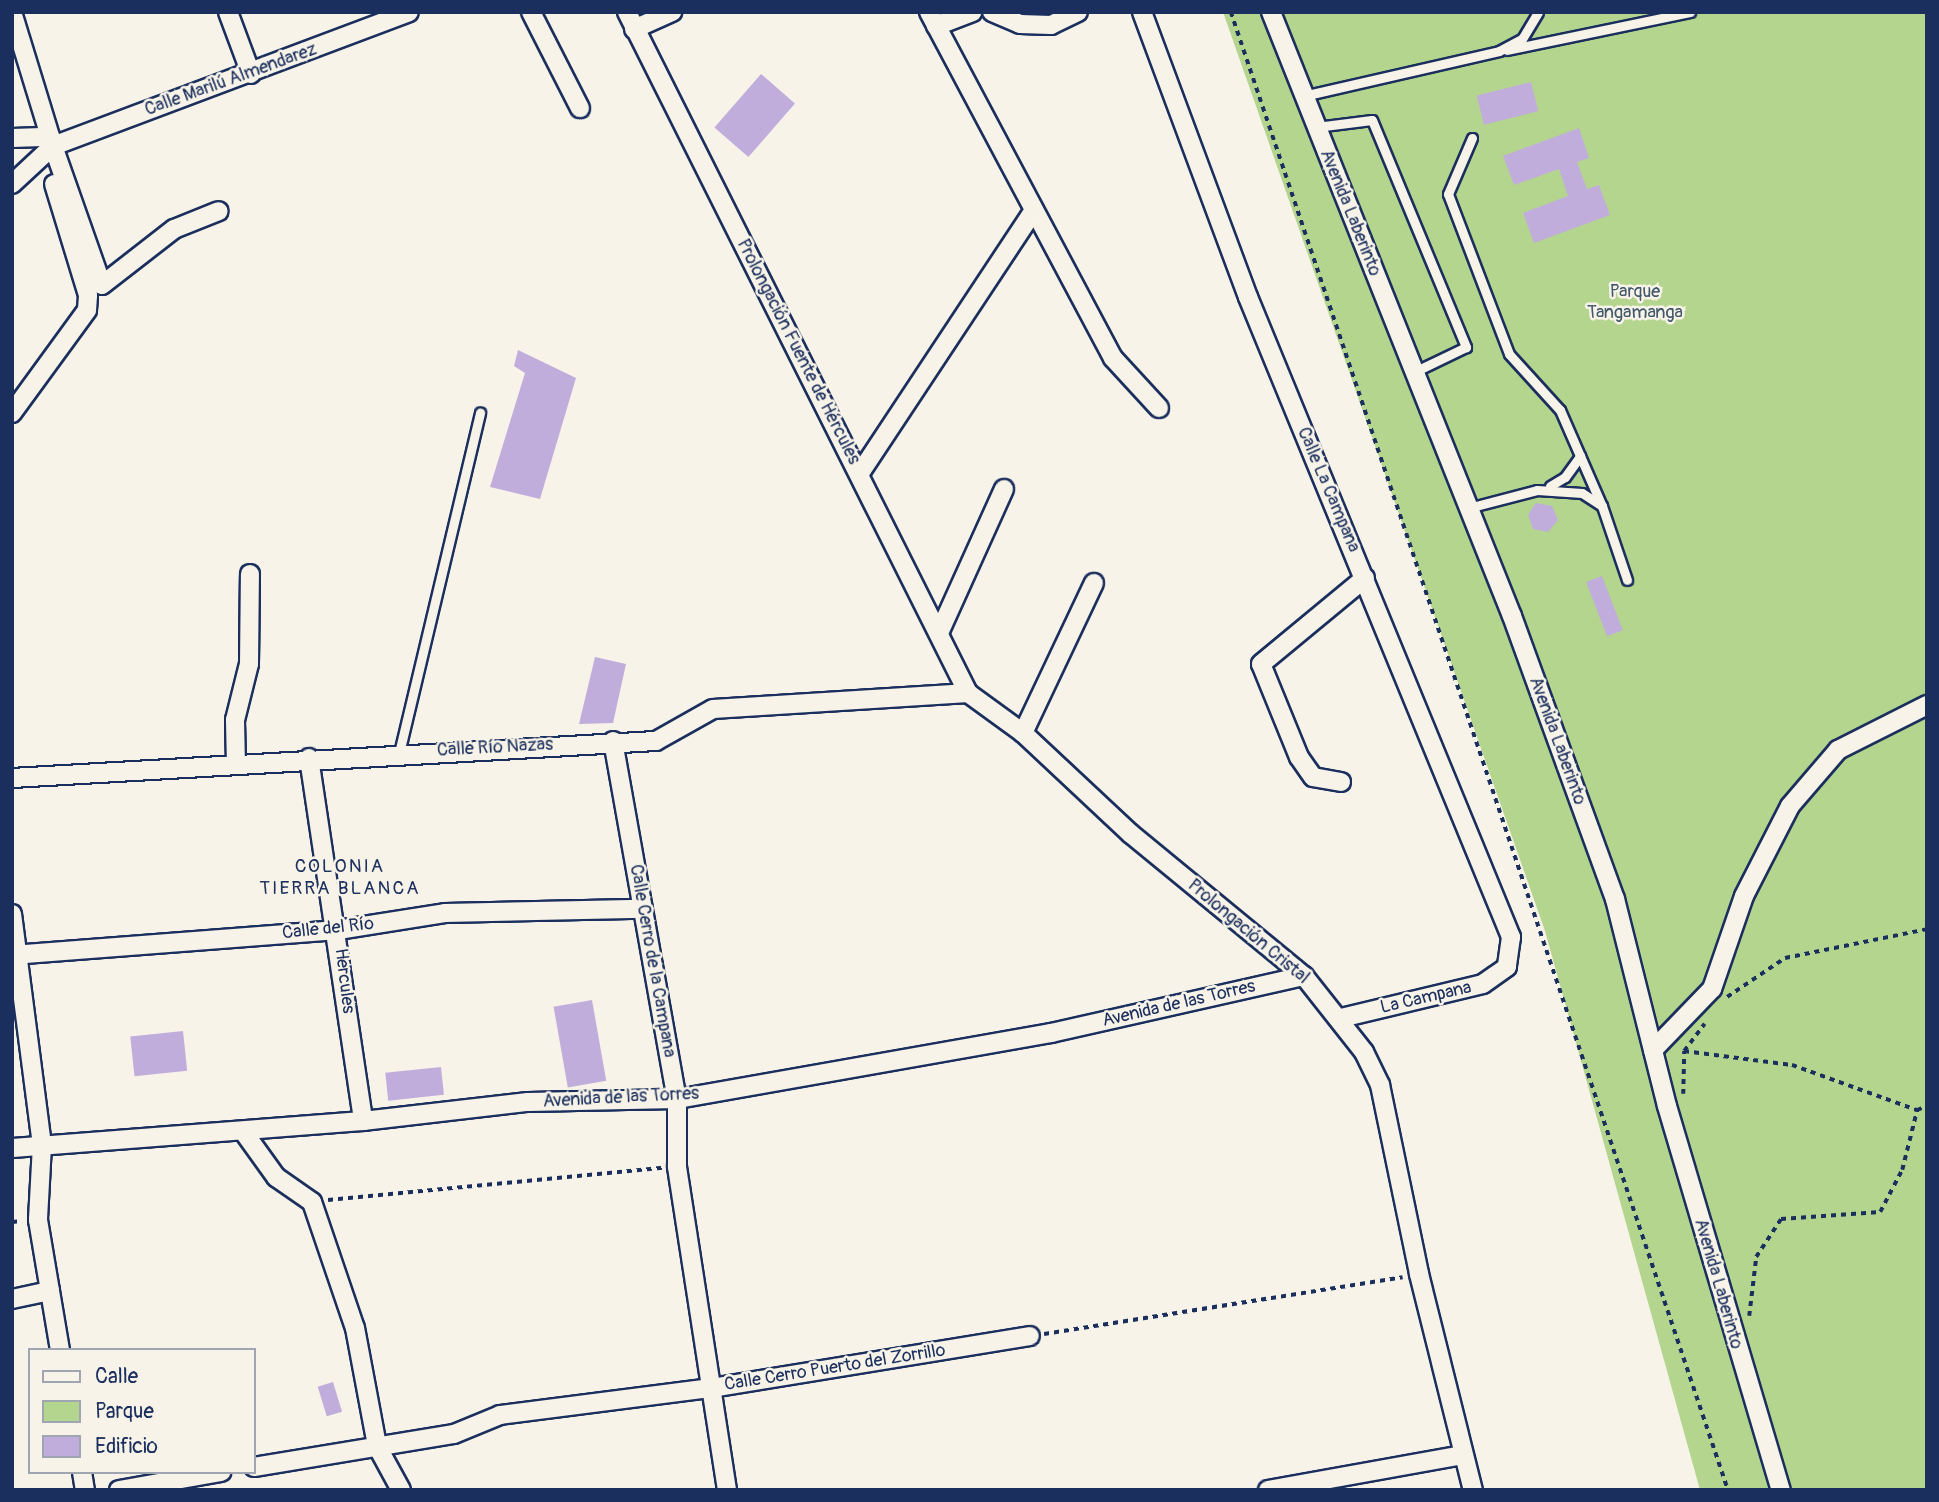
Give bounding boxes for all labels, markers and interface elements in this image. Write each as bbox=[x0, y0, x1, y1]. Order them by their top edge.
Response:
street label: Calle Marilú Almendarez bbox=[142, 39, 320, 121]
street label: Avenida Laberinto bbox=[1315, 147, 1385, 279]
street label: Prolongación Fuente de Hércules bbox=[732, 236, 864, 468]
park label: Parque Tangamanga bbox=[1587, 282, 1683, 324]
street label: Calle La Campana bbox=[1292, 424, 1364, 556]
street label: Avenida Laberinto bbox=[1524, 674, 1590, 808]
street label: Calle Río Nazas bbox=[436, 734, 554, 762]
district label: COLONIA TIERRA BLANCA bbox=[261, 856, 419, 900]
street label: Calle Cerro de la Campana bbox=[624, 863, 680, 1059]
street label: Prolongación Cristal bbox=[1183, 875, 1313, 989]
street label: Calle del Río bbox=[281, 913, 375, 945]
street label: Hercules bbox=[329, 947, 359, 1015]
street label: Avenida de las Torres bbox=[1100, 976, 1258, 1032]
street label: La Campana bbox=[1378, 977, 1474, 1019]
street label: Avenida de las Torres bbox=[542, 1083, 700, 1113]
street label: Avenida Laberinto bbox=[1689, 1216, 1747, 1352]
street label: Calle Cerro Puerto del Zorrillo bbox=[723, 1340, 947, 1396]
legend bbox=[28, 1348, 256, 1474]
text: Calle bbox=[95, 1363, 138, 1390]
text: Parque bbox=[95, 1398, 154, 1425]
text: Edificio bbox=[95, 1433, 158, 1460]

